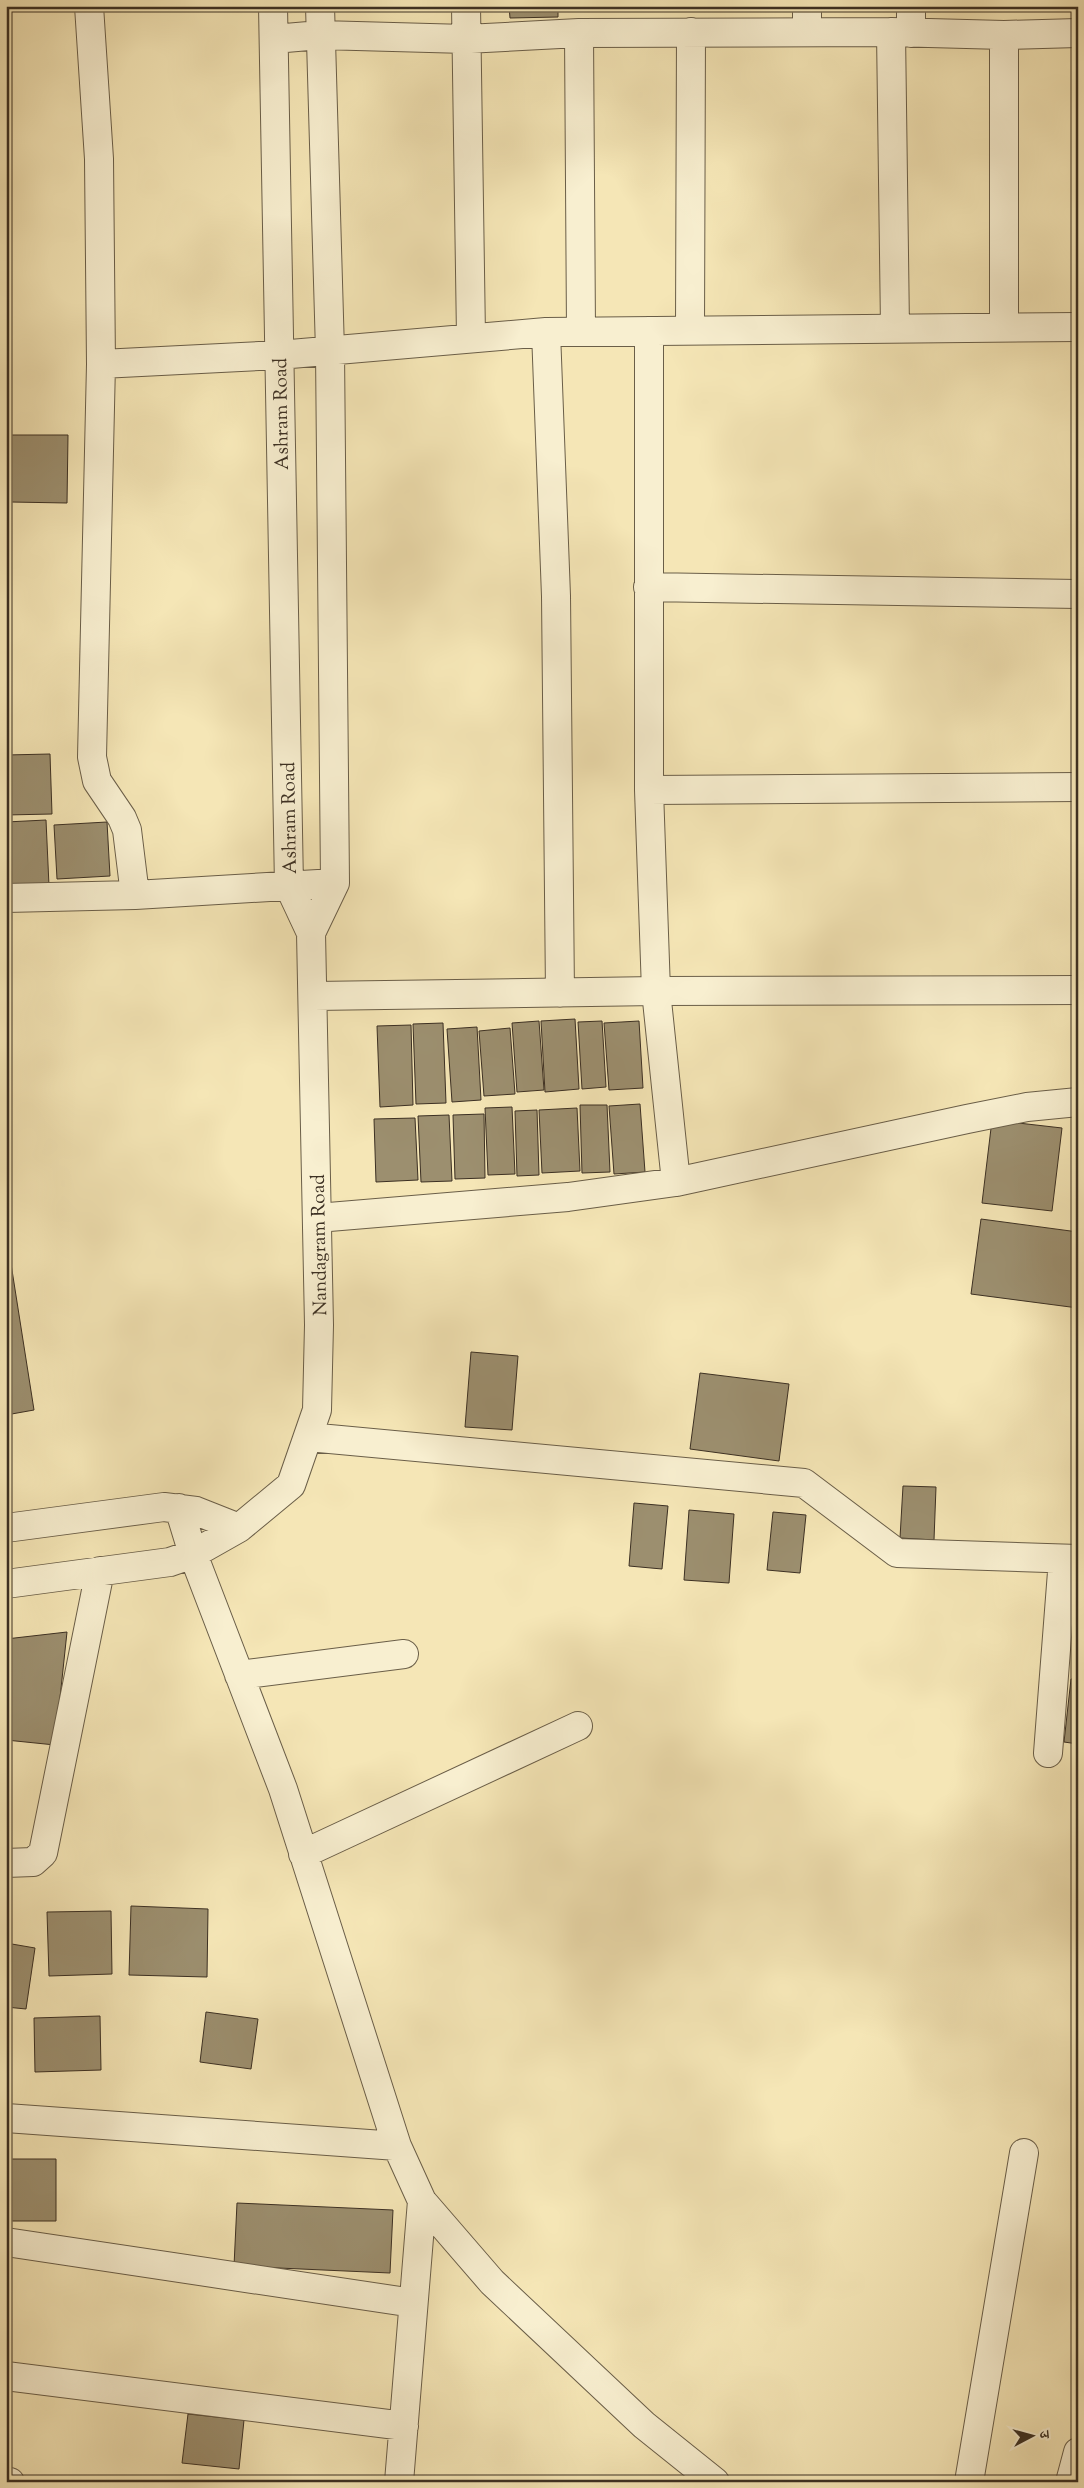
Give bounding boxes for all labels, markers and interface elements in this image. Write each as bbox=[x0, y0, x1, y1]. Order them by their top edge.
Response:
street label: Ashram Road bbox=[268, 357, 297, 470]
street label: Ashram Road bbox=[276, 761, 305, 874]
street label: Nandagram Road bbox=[306, 1174, 335, 1316]
north arrow bbox=[1006, 2410, 1056, 2460]
text: उ bbox=[1033, 2429, 1053, 2440]

